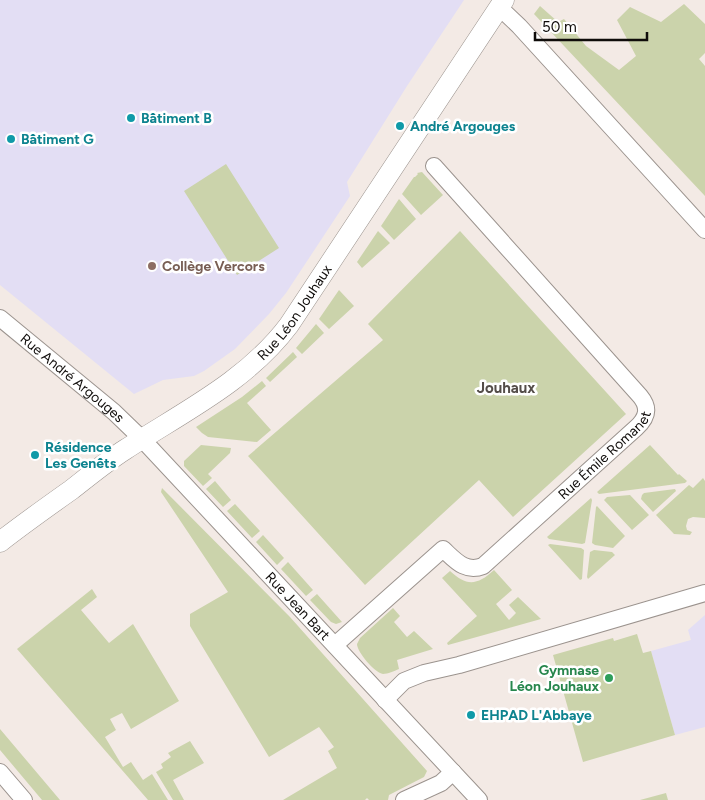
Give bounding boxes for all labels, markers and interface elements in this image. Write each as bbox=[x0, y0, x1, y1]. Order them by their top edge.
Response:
scale bar bbox=[535, 10, 648, 42]
text: 50 m bbox=[542, 18, 577, 36]
place label: Bâtiment B bbox=[141, 110, 212, 127]
marker: Bâtiment B bbox=[125, 112, 137, 124]
place label: André Argouges bbox=[410, 118, 516, 135]
marker: André Argouges bbox=[394, 120, 406, 132]
place label: Bâtiment G bbox=[21, 131, 94, 148]
marker: Bâtiment G bbox=[5, 133, 17, 145]
place label: Collège Vercors bbox=[162, 258, 265, 275]
marker: Collège Vercors bbox=[146, 260, 158, 272]
street label: Rue Léon Jouhaux bbox=[254, 261, 336, 364]
street label: Rue André Argouges bbox=[17, 330, 128, 426]
district label: Jouhaux bbox=[477, 379, 535, 397]
street label: Rue Émile Romanet bbox=[555, 409, 655, 503]
place label: Résidence Les Genêts bbox=[45, 439, 117, 472]
marker: Résidence Les Genêts bbox=[29, 449, 41, 461]
street label: Rue Jean Bart bbox=[262, 569, 333, 644]
place label: Gymnase Léon Jouhaux bbox=[510, 662, 599, 695]
marker: Gymnase Léon Jouhaux bbox=[603, 672, 615, 684]
place label: EHPAD L'Abbaye bbox=[481, 707, 592, 724]
marker: EHPAD L'Abbaye bbox=[465, 709, 477, 721]

